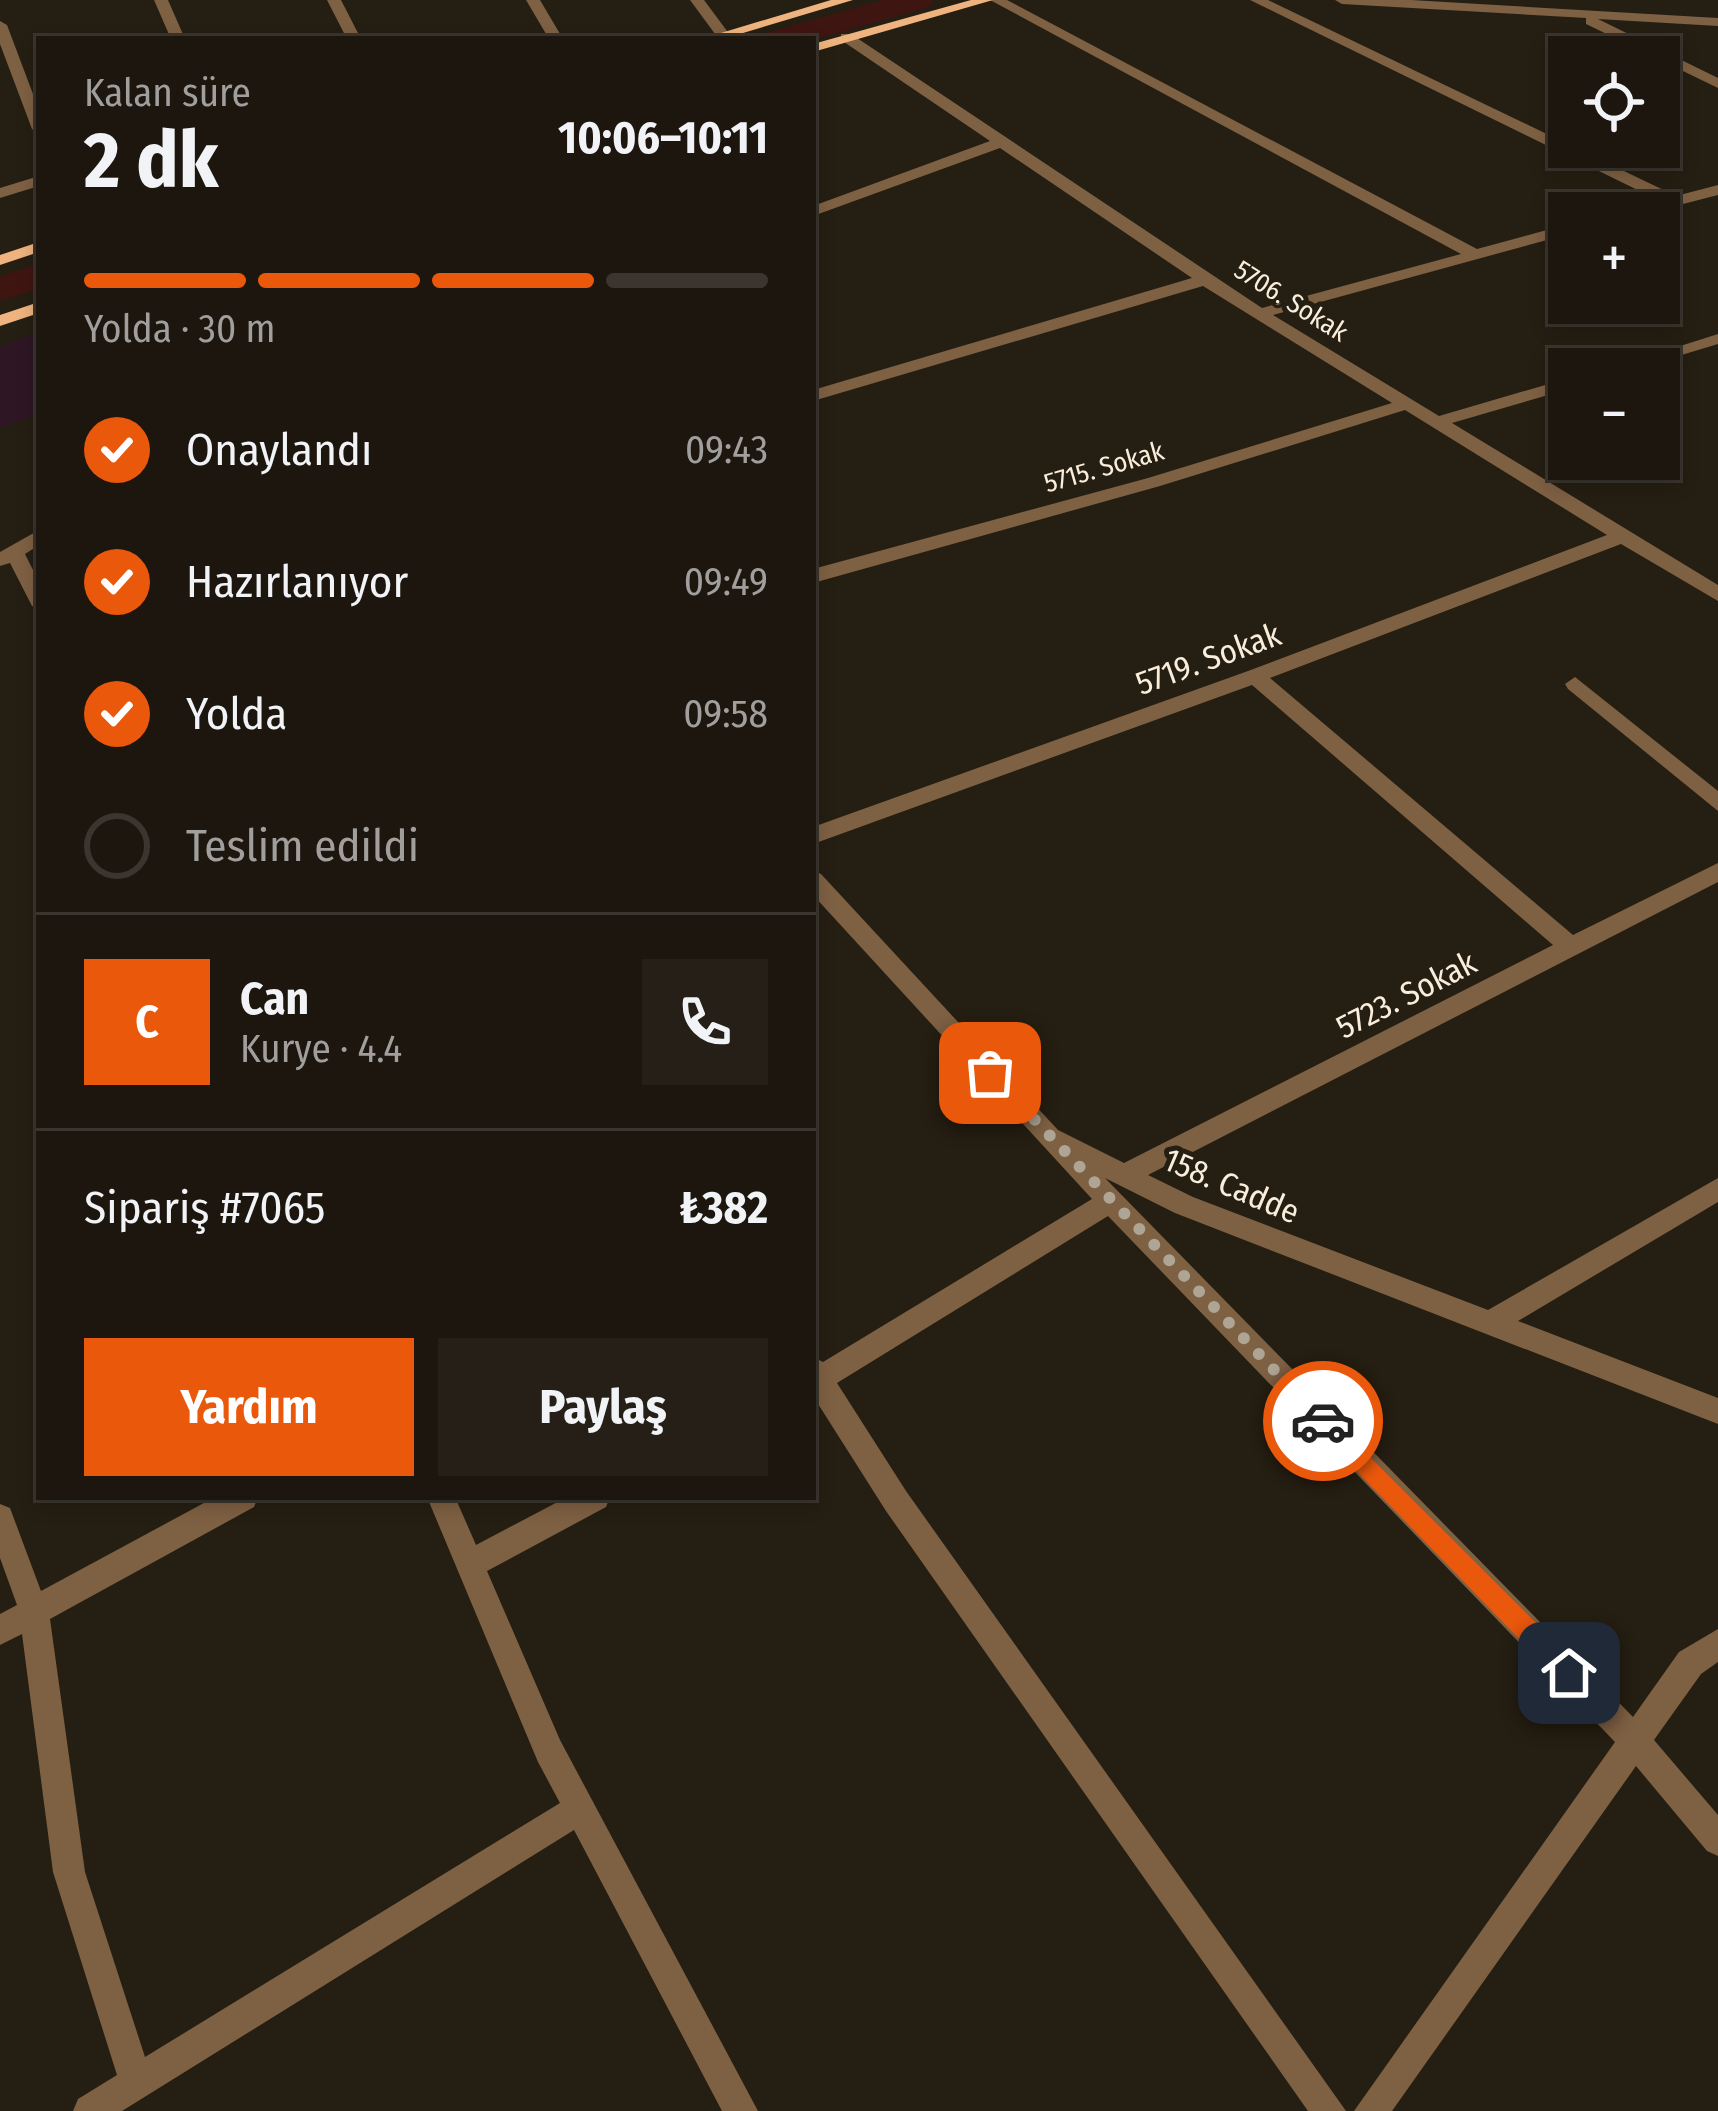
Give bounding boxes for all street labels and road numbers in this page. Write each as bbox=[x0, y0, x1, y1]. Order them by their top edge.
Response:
street label: 5706. Sokak bbox=[1228, 254, 1354, 349]
street label: 5715. Sokak bbox=[1040, 435, 1168, 499]
street label: 5719. Sokak bbox=[1130, 614, 1287, 704]
street label: 5723. Sokak bbox=[1330, 942, 1484, 1047]
street label: 158. Cadde bbox=[1158, 1139, 1305, 1232]

